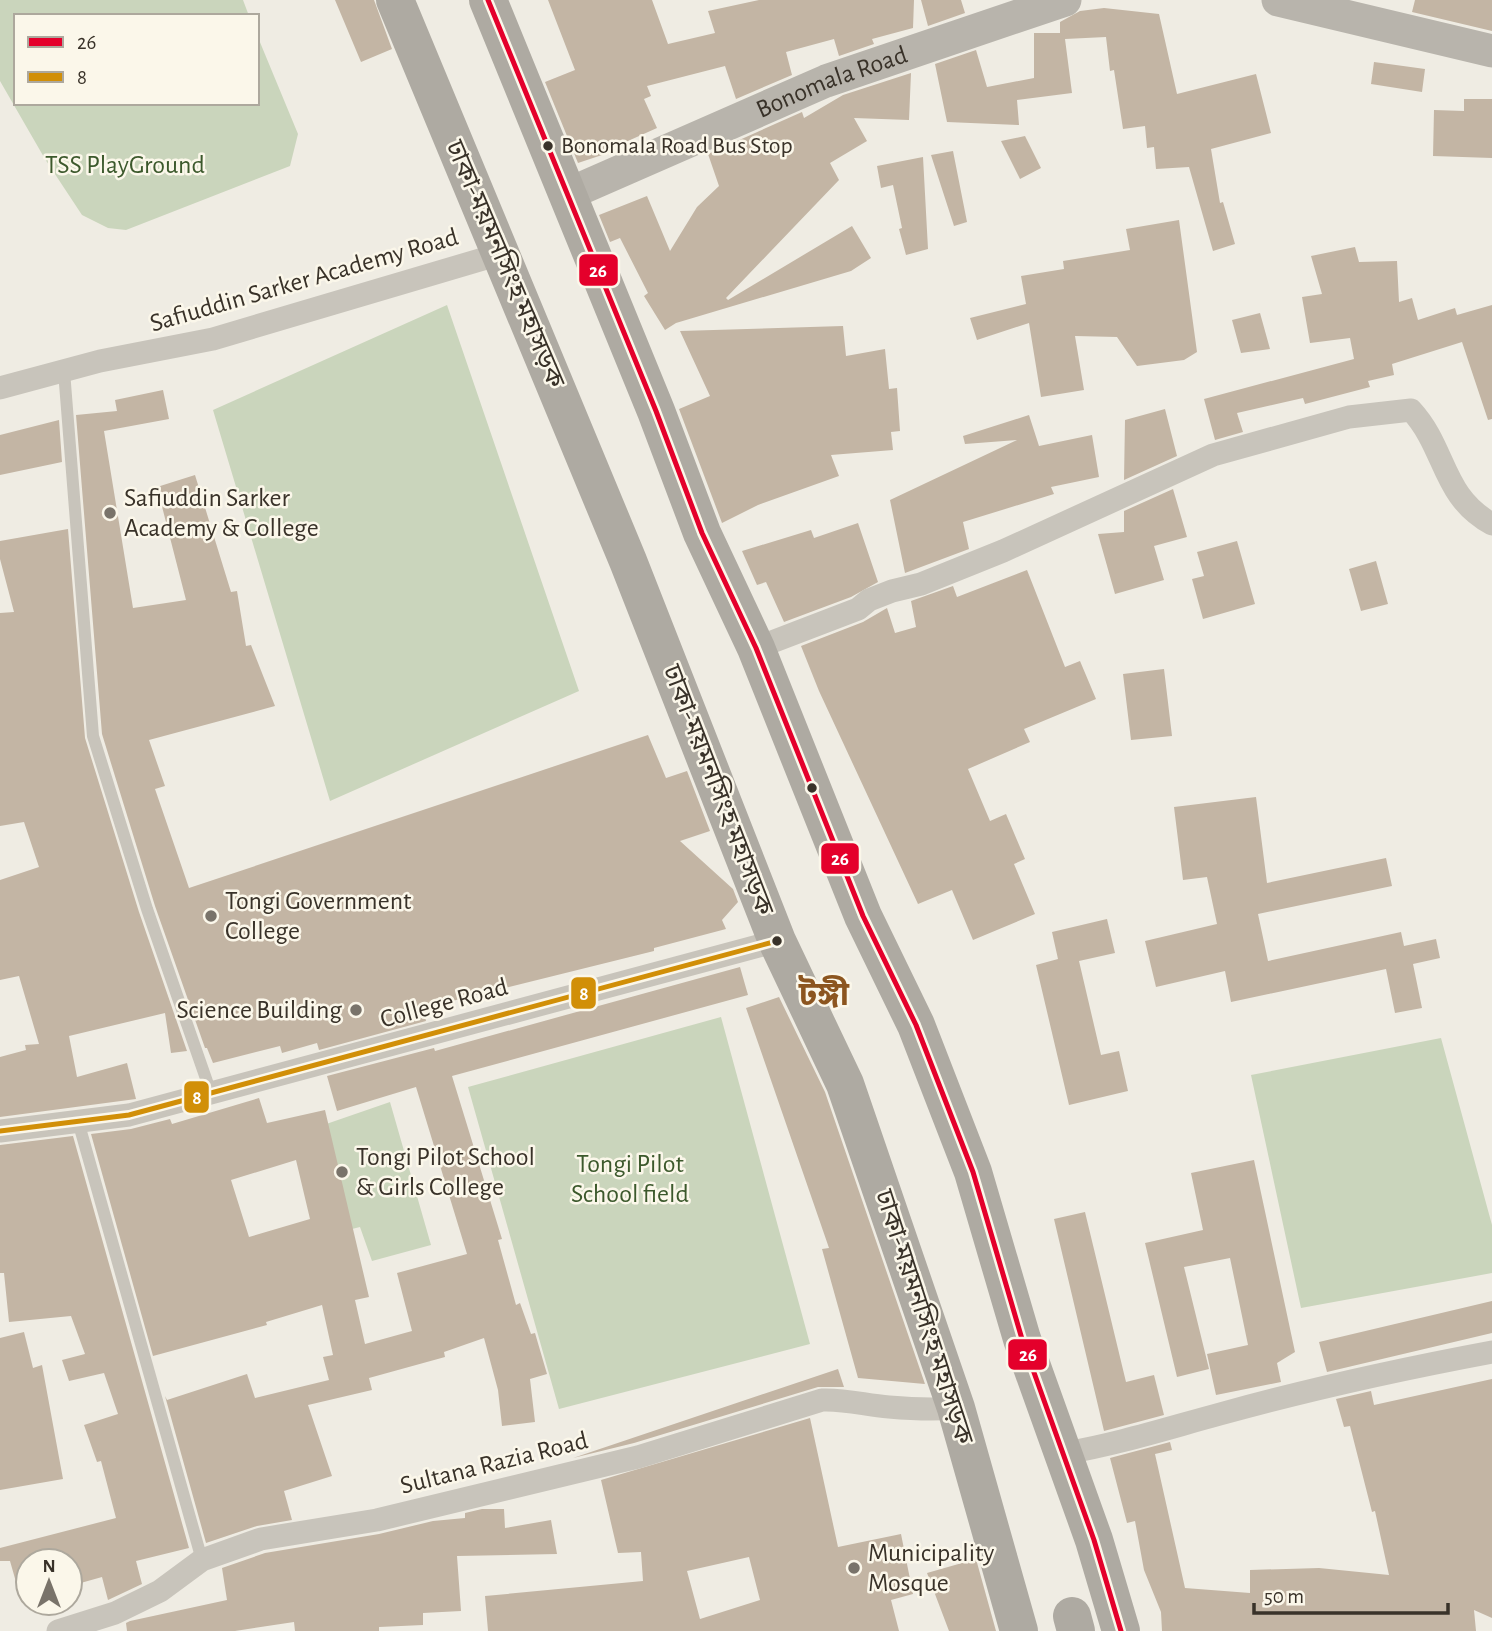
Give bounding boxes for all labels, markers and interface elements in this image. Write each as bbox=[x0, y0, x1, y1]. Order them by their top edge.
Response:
legend bbox=[14, 14, 259, 105]
text: 26 bbox=[77, 32, 96, 53]
street label: Bonomala Road bbox=[752, 41, 911, 123]
text: 8 bbox=[77, 67, 87, 88]
place label: Bonomala Road Bus Stop bbox=[561, 134, 793, 158]
street label: ঢাকা-ময়মনসিংহ মহাসড়ক bbox=[441, 135, 571, 392]
marker: Bonomala Road Bus Stop bbox=[541, 139, 555, 153]
park label: TSS PlayGround bbox=[45, 152, 205, 178]
street label: Safiuddin Sarker Academy Road bbox=[147, 223, 461, 337]
line badge: 26 bbox=[578, 253, 619, 287]
text: 26 bbox=[589, 262, 607, 281]
place label: Safiuddin Sarker Academy & College bbox=[124, 485, 319, 541]
marker: Safiuddin Sarker Academy & College bbox=[102, 505, 118, 521]
street label: ঢাকা-ময়মনসিংহ মহাসড়ক bbox=[658, 660, 780, 920]
unlabelled marker bbox=[805, 781, 819, 795]
line badge: 26 bbox=[820, 842, 860, 875]
text: 26 bbox=[831, 850, 849, 869]
place label: Tongi Government College bbox=[225, 888, 411, 944]
marker: Tongi Government College bbox=[203, 908, 219, 924]
unlabelled marker bbox=[770, 934, 784, 948]
street label: College Road bbox=[377, 973, 511, 1033]
district label: টঙ্গী bbox=[798, 975, 850, 1012]
line badge: 8 bbox=[570, 976, 597, 1010]
text: 8 bbox=[579, 985, 589, 1004]
place label: Science Building bbox=[176, 997, 342, 1023]
marker: Science Building bbox=[348, 1002, 364, 1018]
line badge: 8 bbox=[183, 1080, 210, 1114]
text: 8 bbox=[192, 1089, 202, 1108]
place label: Tongi Pilot School & Girls College bbox=[356, 1144, 535, 1200]
park label: Tongi Pilot School field bbox=[571, 1151, 689, 1207]
marker: Tongi Pilot School & Girls College bbox=[334, 1164, 350, 1180]
street label: ঢাকা-ময়মনসিংহ মহাসড়ক bbox=[870, 1185, 980, 1448]
line badge: 26 bbox=[1007, 1338, 1048, 1371]
text: 26 bbox=[1019, 1346, 1037, 1365]
street label: Sultana Razia Road bbox=[397, 1427, 591, 1499]
place label: Municipality Mosque bbox=[868, 1540, 994, 1596]
north arrow bbox=[14, 1547, 84, 1617]
text: N bbox=[42, 1557, 56, 1576]
marker: Municipality Mosque bbox=[846, 1560, 862, 1576]
scale bar bbox=[1254, 1572, 1448, 1616]
text: 50 m bbox=[1264, 1586, 1304, 1607]

